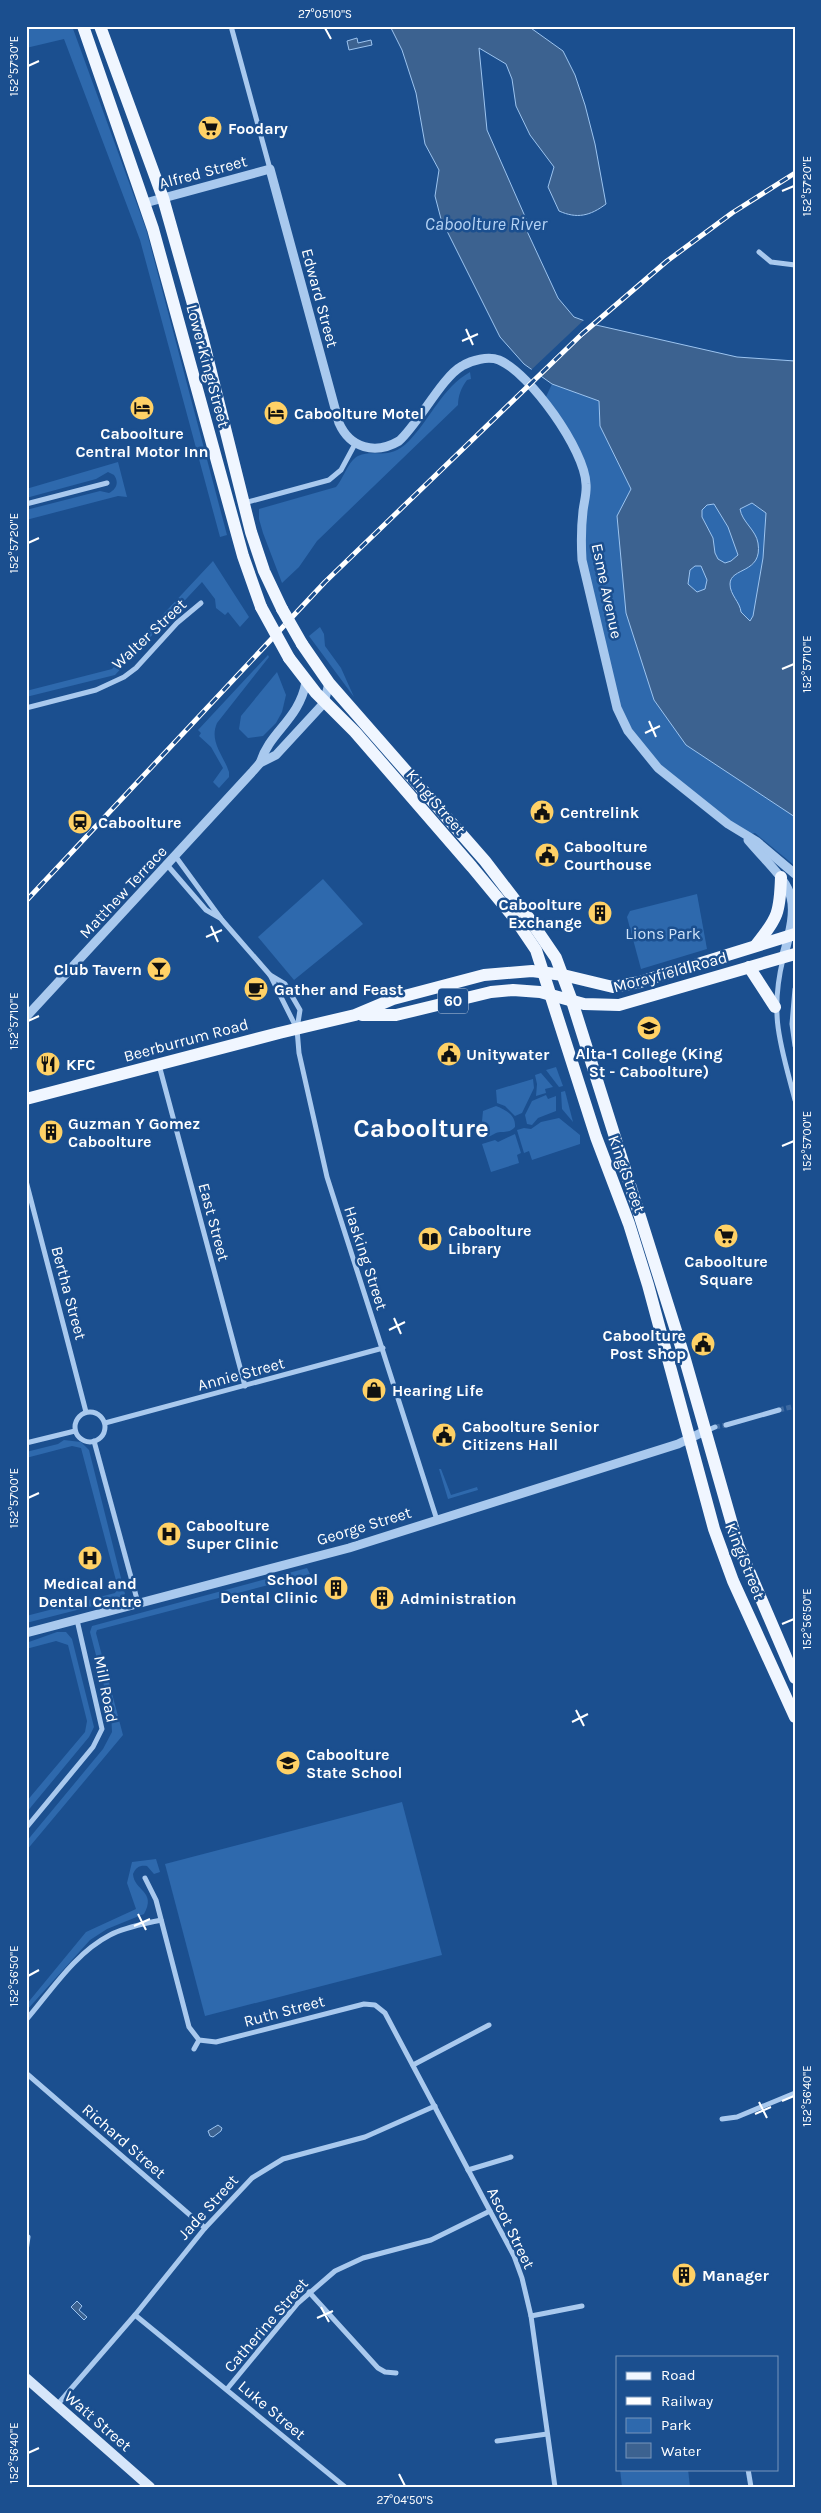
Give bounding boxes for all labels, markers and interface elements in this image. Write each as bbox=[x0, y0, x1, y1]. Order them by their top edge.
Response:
text: 27°05'10"S bbox=[298, 7, 352, 21]
text: 152°57'30"E bbox=[7, 36, 21, 96]
supermarket icon: Foodary bbox=[197, 115, 223, 141]
place label: Foodary bbox=[228, 119, 288, 138]
street label: Alfred Street bbox=[157, 151, 249, 193]
text: 152°57'20"E bbox=[800, 156, 814, 216]
water label: Caboolture River bbox=[425, 213, 548, 235]
street label: Edward Street bbox=[298, 246, 342, 350]
street label: Lower King Street bbox=[182, 302, 234, 430]
hotel icon: Caboolture Central Motor Inn bbox=[129, 395, 155, 421]
hotel icon: Caboolture Motel bbox=[263, 400, 289, 426]
place label: Caboolture Motel bbox=[294, 404, 424, 423]
place label: Caboolture Central Motor Inn bbox=[75, 424, 209, 461]
text: 152°57'20"E bbox=[7, 513, 21, 573]
street label: Esme Avenue bbox=[588, 542, 626, 640]
street label: Walter Street bbox=[108, 595, 190, 673]
text: 152°57'10"E bbox=[800, 635, 814, 693]
street label: King Street bbox=[402, 765, 470, 839]
public building icon: Centrelink bbox=[529, 799, 555, 825]
place label: Centrelink bbox=[560, 803, 640, 822]
station icon: Caboolture bbox=[67, 809, 93, 835]
place label: Caboolture bbox=[98, 813, 181, 832]
place label: Caboolture Courthouse bbox=[564, 837, 652, 874]
street label: Matthew Terrace bbox=[75, 842, 171, 942]
public building icon: Caboolture Courthouse bbox=[534, 842, 560, 868]
place label: Caboolture Exchange bbox=[499, 895, 582, 932]
building icon: Caboolture Exchange bbox=[587, 900, 613, 926]
park label: Lions Park bbox=[625, 924, 701, 943]
street label: Morayfield Road bbox=[611, 948, 729, 996]
bar icon: Club Tavern bbox=[146, 956, 172, 982]
place label: Club Tavern bbox=[54, 960, 142, 979]
cafe icon: Gather and Feast bbox=[243, 976, 269, 1002]
place label: Gather and Feast bbox=[274, 980, 403, 999]
road number: 60 bbox=[438, 988, 468, 1014]
text: 152°57'10"E bbox=[7, 992, 21, 1050]
street label: Beerburrum Road bbox=[122, 1014, 250, 1066]
school or university icon: Alta-1 College (King St - Caboolture) bbox=[636, 1015, 662, 1041]
public building icon: Unitywater bbox=[436, 1041, 462, 1067]
place label: Alta-1 College (King St - Caboolture) bbox=[576, 1044, 722, 1081]
place label: Unitywater bbox=[466, 1045, 550, 1064]
restaurant icon: KFC bbox=[35, 1051, 61, 1077]
place label: KFC bbox=[66, 1055, 95, 1074]
text: 152°57'00"E bbox=[800, 1111, 814, 1171]
district label: Caboolture bbox=[353, 1113, 489, 1144]
place label: Guzman Y Gomez Caboolture bbox=[68, 1114, 200, 1151]
building icon: Guzman Y Gomez Caboolture bbox=[38, 1119, 64, 1145]
street label: King Street bbox=[604, 1133, 650, 1215]
street label: East Street bbox=[194, 1181, 234, 1263]
street label: Hasking Street bbox=[340, 1204, 392, 1312]
place label: Caboolture Library bbox=[448, 1221, 531, 1258]
supermarket icon: Caboolture Square bbox=[713, 1223, 739, 1249]
library icon: Caboolture Library bbox=[417, 1226, 443, 1252]
street label: Bertha Street bbox=[47, 1244, 91, 1342]
place label: Caboolture Square bbox=[684, 1252, 768, 1289]
place label: Caboolture Post Shop bbox=[603, 1326, 686, 1363]
public building icon: Caboolture Post Shop bbox=[690, 1331, 716, 1357]
street label: Annie Street bbox=[195, 1353, 287, 1395]
shop icon: Hearing Life bbox=[361, 1377, 387, 1403]
place label: Hearing Life bbox=[392, 1381, 484, 1400]
place label: Caboolture Senior Citizens Hall bbox=[462, 1417, 599, 1454]
public building icon: Caboolture Senior Citizens Hall bbox=[431, 1422, 457, 1448]
text: 152°57'00"E bbox=[7, 1468, 21, 1528]
street label: George Street bbox=[314, 1503, 414, 1549]
place label: Caboolture Super Clinic bbox=[186, 1516, 279, 1553]
street label: King Street bbox=[721, 1520, 769, 1602]
hospital icon: Caboolture Super Clinic bbox=[156, 1521, 182, 1547]
hospital icon: Medical and Dental Centre bbox=[77, 1545, 103, 1571]
place label: School Dental Clinic bbox=[220, 1570, 318, 1607]
place label: Medical and Dental Centre bbox=[38, 1574, 142, 1611]
building icon: School Dental Clinic bbox=[323, 1575, 349, 1601]
building icon: Administration bbox=[369, 1585, 395, 1611]
text: 152°56'50"E bbox=[800, 1588, 814, 1650]
place label: Administration bbox=[400, 1589, 516, 1608]
street label: Mill Road bbox=[90, 1654, 122, 1724]
place label: Caboolture State School bbox=[306, 1745, 402, 1782]
school or university icon: Caboolture State School bbox=[275, 1750, 301, 1776]
text: 152°56'50"E bbox=[7, 1945, 21, 2007]
street label: Ruth Street bbox=[242, 1991, 326, 2031]
text: 152°56'40"E bbox=[800, 2065, 814, 2127]
street label: Richard Street bbox=[78, 2100, 170, 2182]
street label: Jade Street bbox=[174, 2171, 242, 2243]
street label: Ascot Street bbox=[483, 2184, 539, 2272]
building icon: Manager bbox=[671, 2262, 697, 2288]
place label: Manager bbox=[702, 2266, 769, 2285]
street label: Catherine Street bbox=[220, 2274, 312, 2376]
legend bbox=[616, 2356, 778, 2470]
text: Road bbox=[661, 2366, 696, 2384]
street label: Luke Street bbox=[234, 2376, 310, 2444]
street label: Watt Street bbox=[61, 2387, 135, 2455]
text: Railway bbox=[661, 2392, 713, 2410]
text: Park bbox=[661, 2416, 691, 2434]
text: 152°56'40"E bbox=[7, 2422, 21, 2484]
text: Water bbox=[661, 2442, 702, 2460]
text: 27°04'50"S bbox=[377, 2493, 433, 2507]

